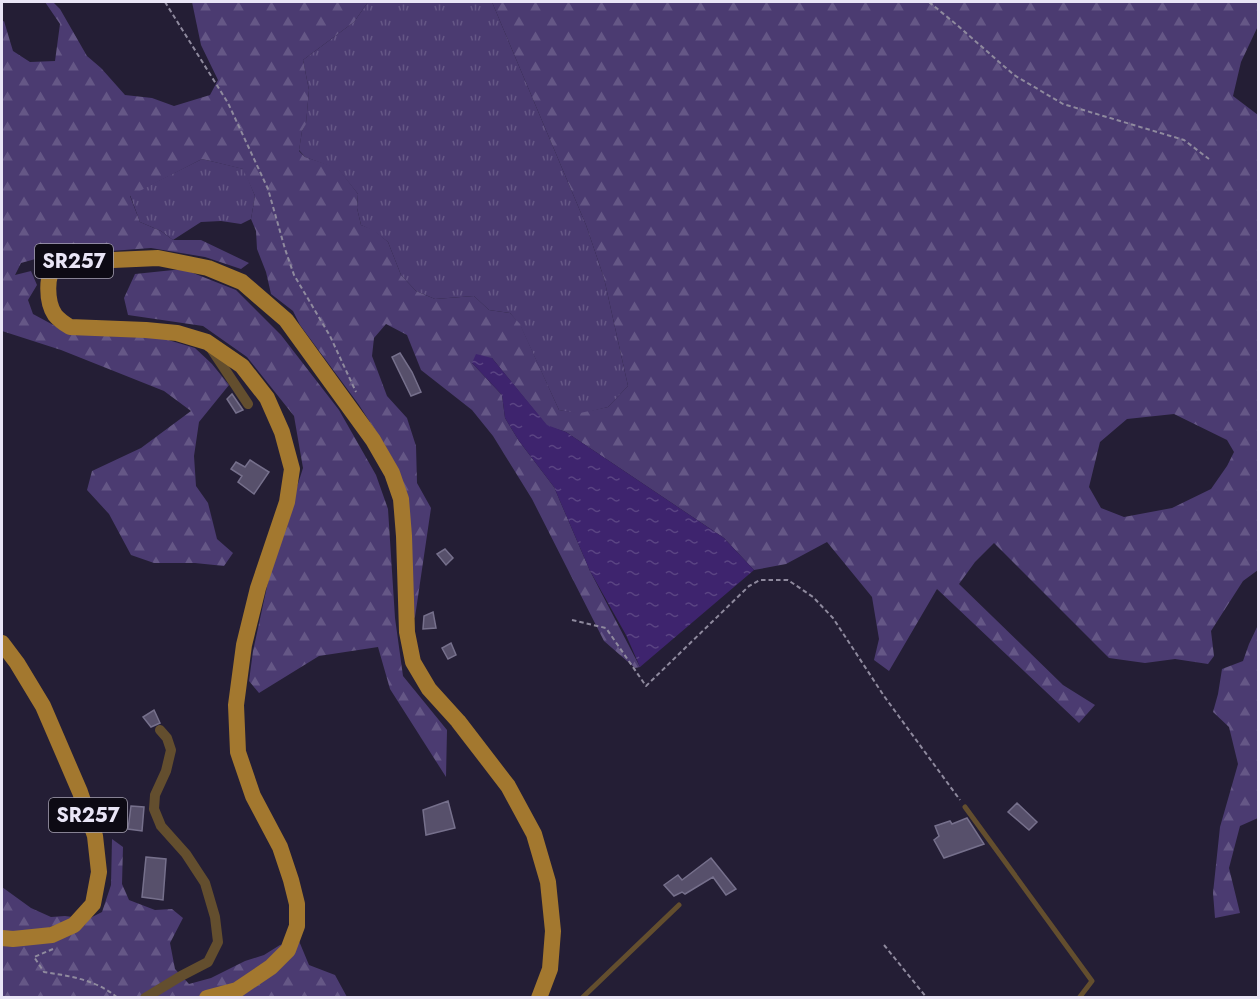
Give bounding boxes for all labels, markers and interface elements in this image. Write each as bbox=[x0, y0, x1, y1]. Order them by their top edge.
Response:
road number: SR257 bbox=[35, 244, 113, 278]
road number: SR257 bbox=[49, 798, 127, 832]

